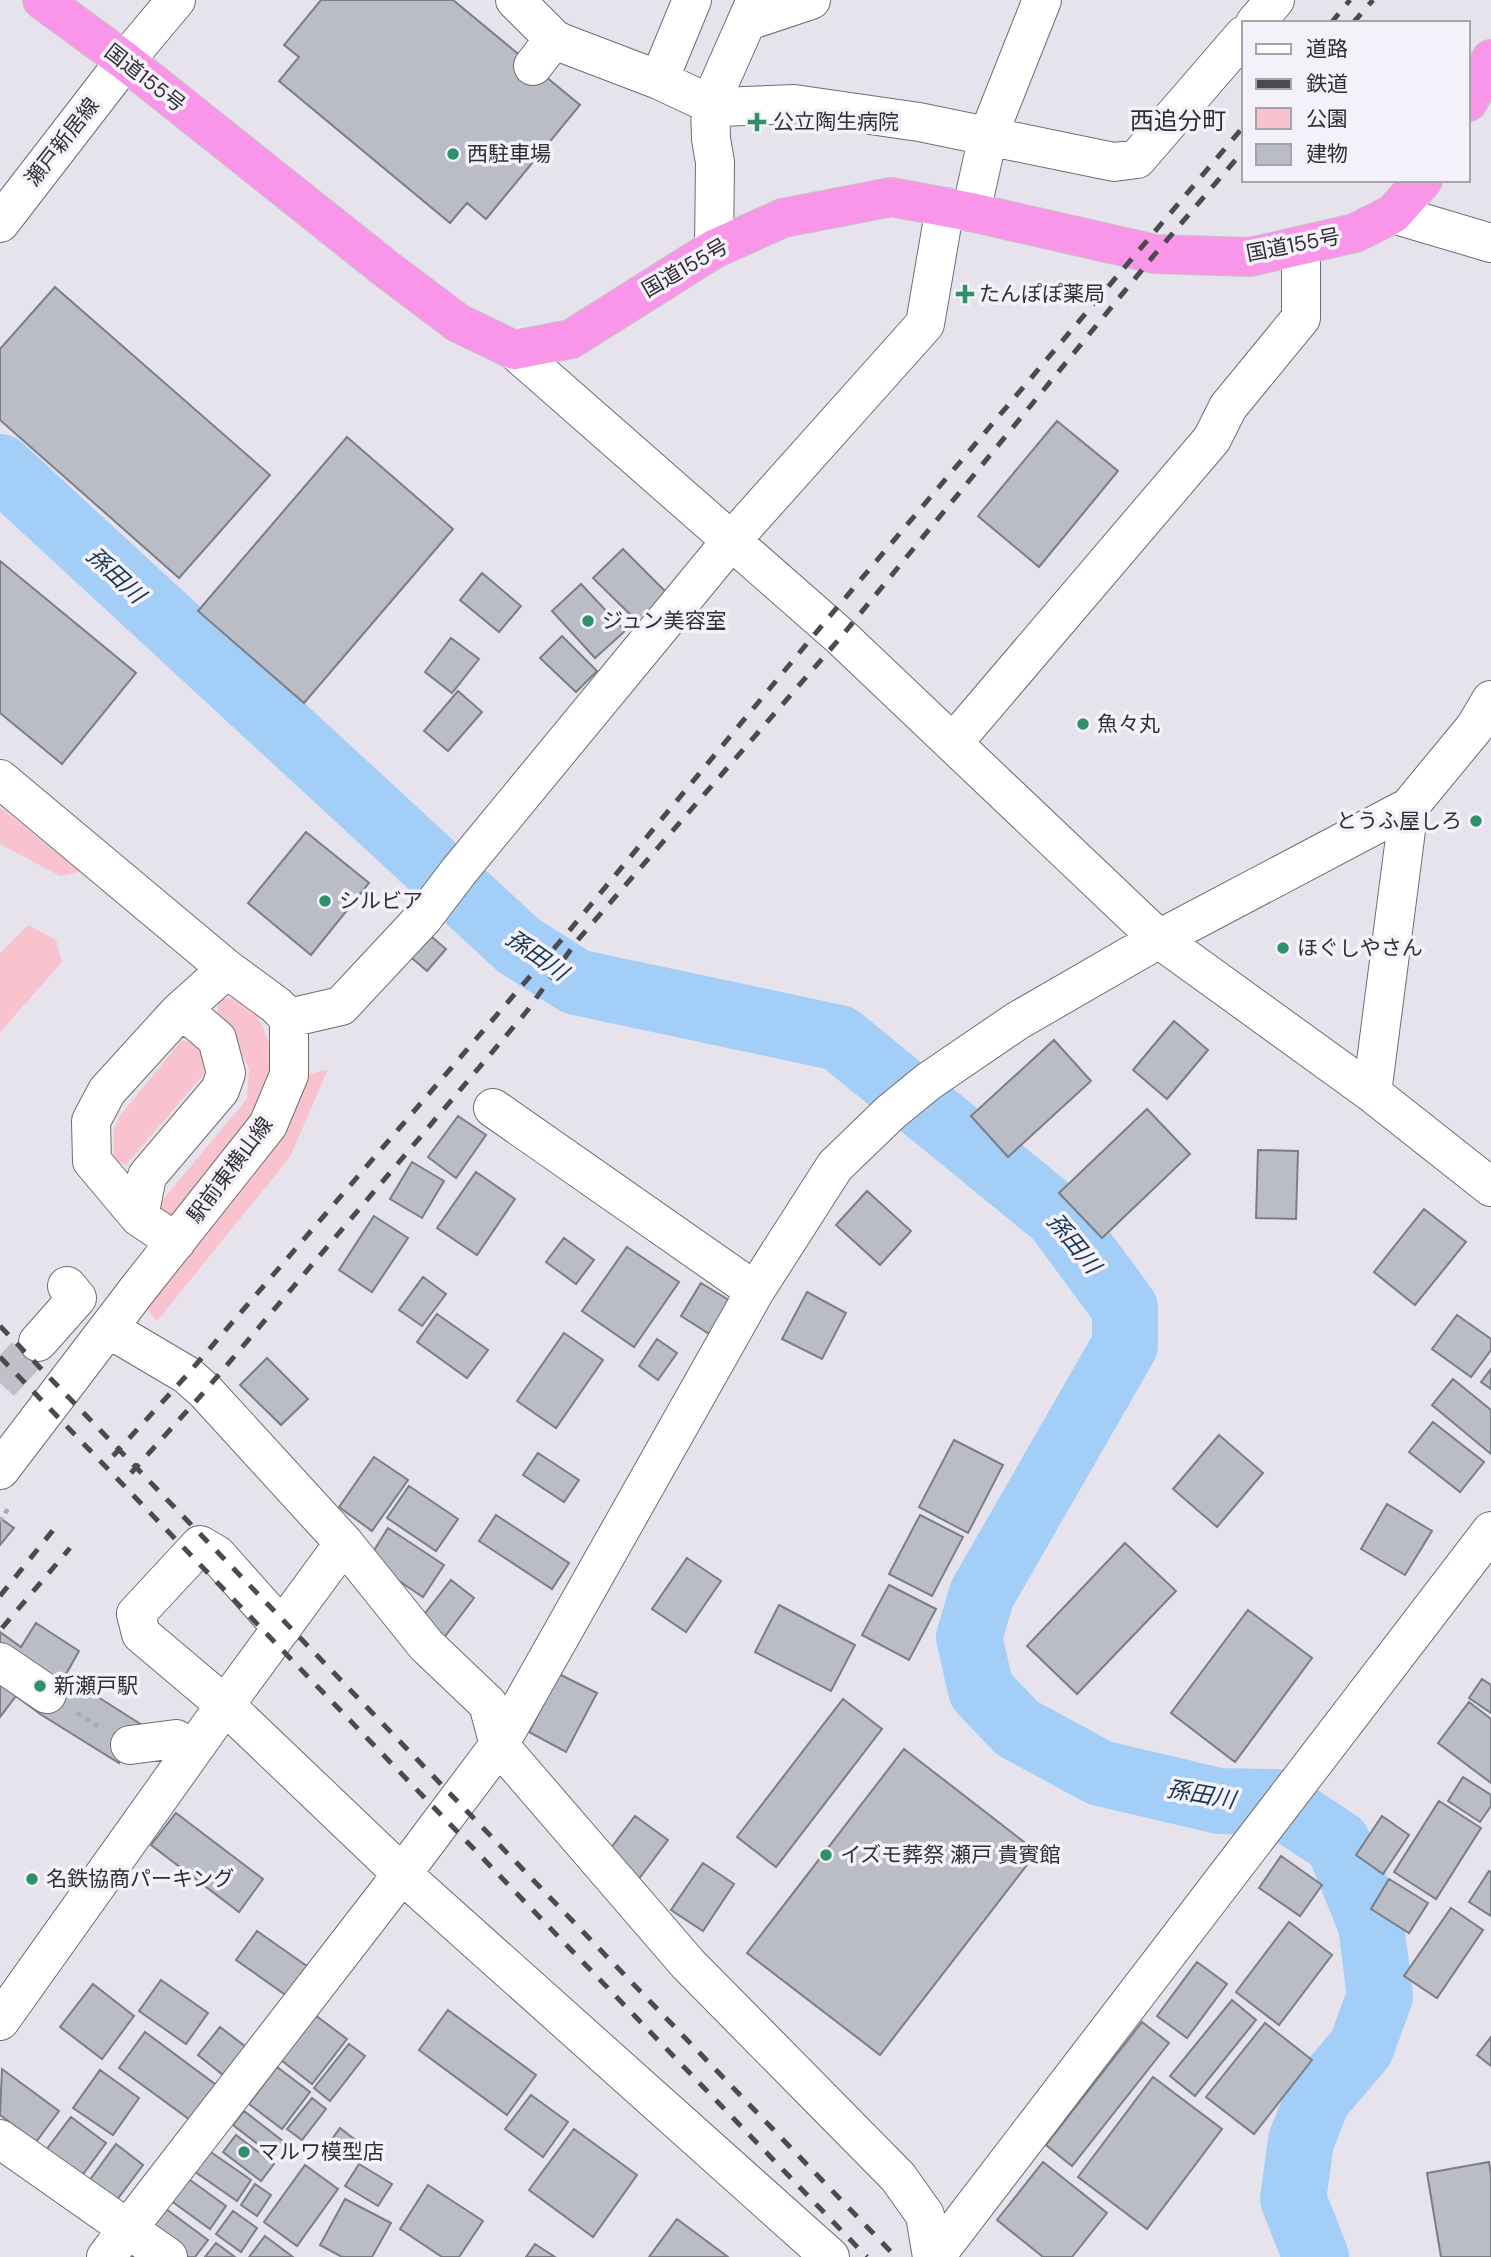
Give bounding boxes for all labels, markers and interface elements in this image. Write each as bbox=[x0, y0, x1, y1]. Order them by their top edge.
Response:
legend bbox=[1242, 21, 1470, 182]
text: 道路 bbox=[1306, 35, 1348, 63]
street label: 国道155号 bbox=[99, 38, 191, 118]
text: 鉄道 bbox=[1306, 70, 1348, 98]
street label: 瀬戸新居線 bbox=[19, 92, 105, 192]
district label: 西追分町 bbox=[1130, 105, 1226, 136]
text: 公園 bbox=[1306, 105, 1348, 133]
place label: 公立陶生病院 bbox=[773, 108, 899, 136]
marker: 公立陶生病院 bbox=[747, 112, 767, 132]
place label: 西駐車場 bbox=[467, 140, 551, 168]
text: 建物 bbox=[1306, 140, 1348, 168]
marker: 西駐車場 bbox=[445, 146, 461, 162]
street label: 国道155号 bbox=[1244, 222, 1342, 268]
street label: 国道155号 bbox=[637, 232, 733, 304]
place label: たんぽぽ薬局 bbox=[979, 280, 1105, 308]
marker: たんぽぽ薬局 bbox=[957, 286, 973, 302]
water label: 孫田川 bbox=[81, 541, 154, 612]
place label: ジュン美容室 bbox=[602, 607, 727, 635]
marker: ジュン美容室 bbox=[580, 613, 596, 629]
place label: 魚々丸 bbox=[1097, 710, 1160, 738]
marker: 魚々丸 bbox=[1075, 716, 1091, 732]
place label: とうふ屋しろ bbox=[1336, 807, 1462, 835]
marker: とうふ屋しろ bbox=[1468, 813, 1484, 829]
place label: シルビア bbox=[339, 887, 423, 915]
marker: シルビア bbox=[317, 893, 333, 909]
water label: 孫田川 bbox=[500, 923, 576, 989]
place label: ほぐしやさん bbox=[1297, 934, 1423, 962]
marker: ほぐしやさん bbox=[1275, 940, 1291, 956]
street label: 駅前東横山線 bbox=[181, 1111, 279, 1229]
water label: 孫田川 bbox=[1041, 1207, 1109, 1282]
place label: 新瀬戸駅 bbox=[54, 1672, 138, 1700]
marker: 新瀬戸駅 bbox=[32, 1678, 48, 1694]
water label: 孫田川 bbox=[1164, 1773, 1241, 1815]
place label: イズモ葬祭 瀬戸 貴賓館 bbox=[840, 1841, 1061, 1869]
marker: イズモ葬祭 瀬戸 貴賓館 bbox=[818, 1847, 834, 1863]
place label: 名鉄協商パーキング bbox=[46, 1865, 234, 1893]
marker: 名鉄協商パーキング bbox=[24, 1871, 40, 1887]
place label: マルワ模型店 bbox=[258, 2138, 384, 2166]
marker: マルワ模型店 bbox=[236, 2144, 252, 2160]

